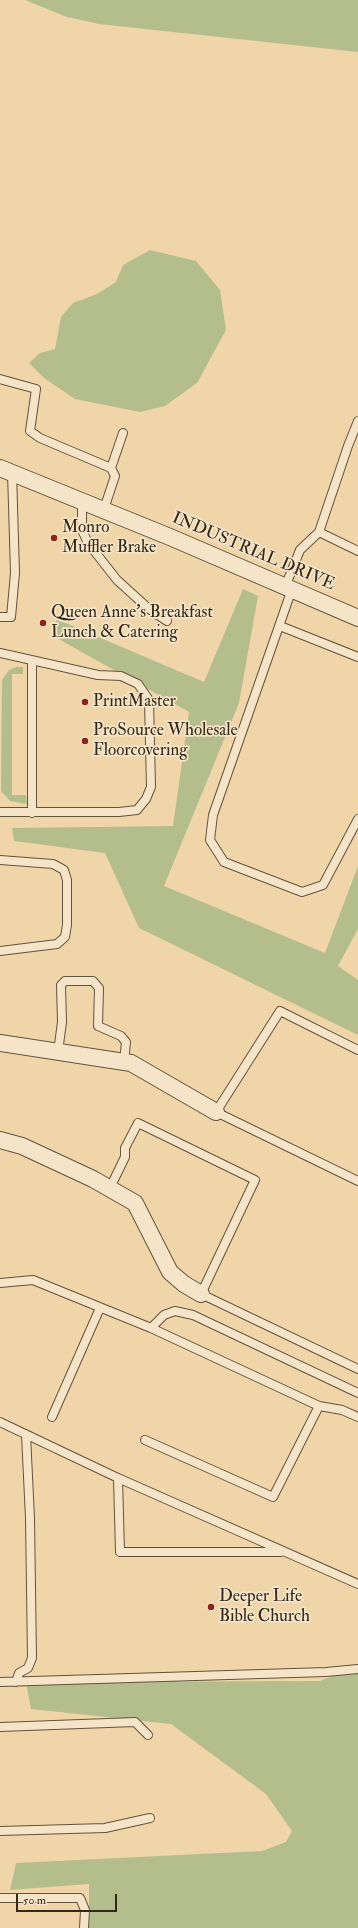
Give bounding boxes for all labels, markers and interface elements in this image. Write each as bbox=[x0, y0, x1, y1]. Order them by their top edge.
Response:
street label: INDUSTRIAL DRIVE bbox=[169, 508, 337, 596]
place label: Monro Muffler Brake bbox=[62, 518, 156, 558]
marker: Monro Muffler Brake bbox=[49, 533, 59, 543]
place label: Queen Anne's Breakfast Lunch & Catering bbox=[51, 603, 213, 643]
marker: Queen Anne's Breakfast Lunch & Catering bbox=[38, 618, 48, 628]
place label: PrintMaster bbox=[93, 692, 176, 712]
marker: PrintMaster bbox=[80, 697, 90, 707]
place label: ProSource Wholesale Floorcovering bbox=[93, 721, 238, 761]
marker: ProSource Wholesale Floorcovering bbox=[80, 736, 90, 746]
place label: Deeper Life Bible Church bbox=[219, 1587, 310, 1627]
marker: Deeper Life Bible Church bbox=[206, 1602, 216, 1612]
scale bar bbox=[18, 1886, 119, 1912]
text: 50 m bbox=[23, 1893, 46, 1908]

